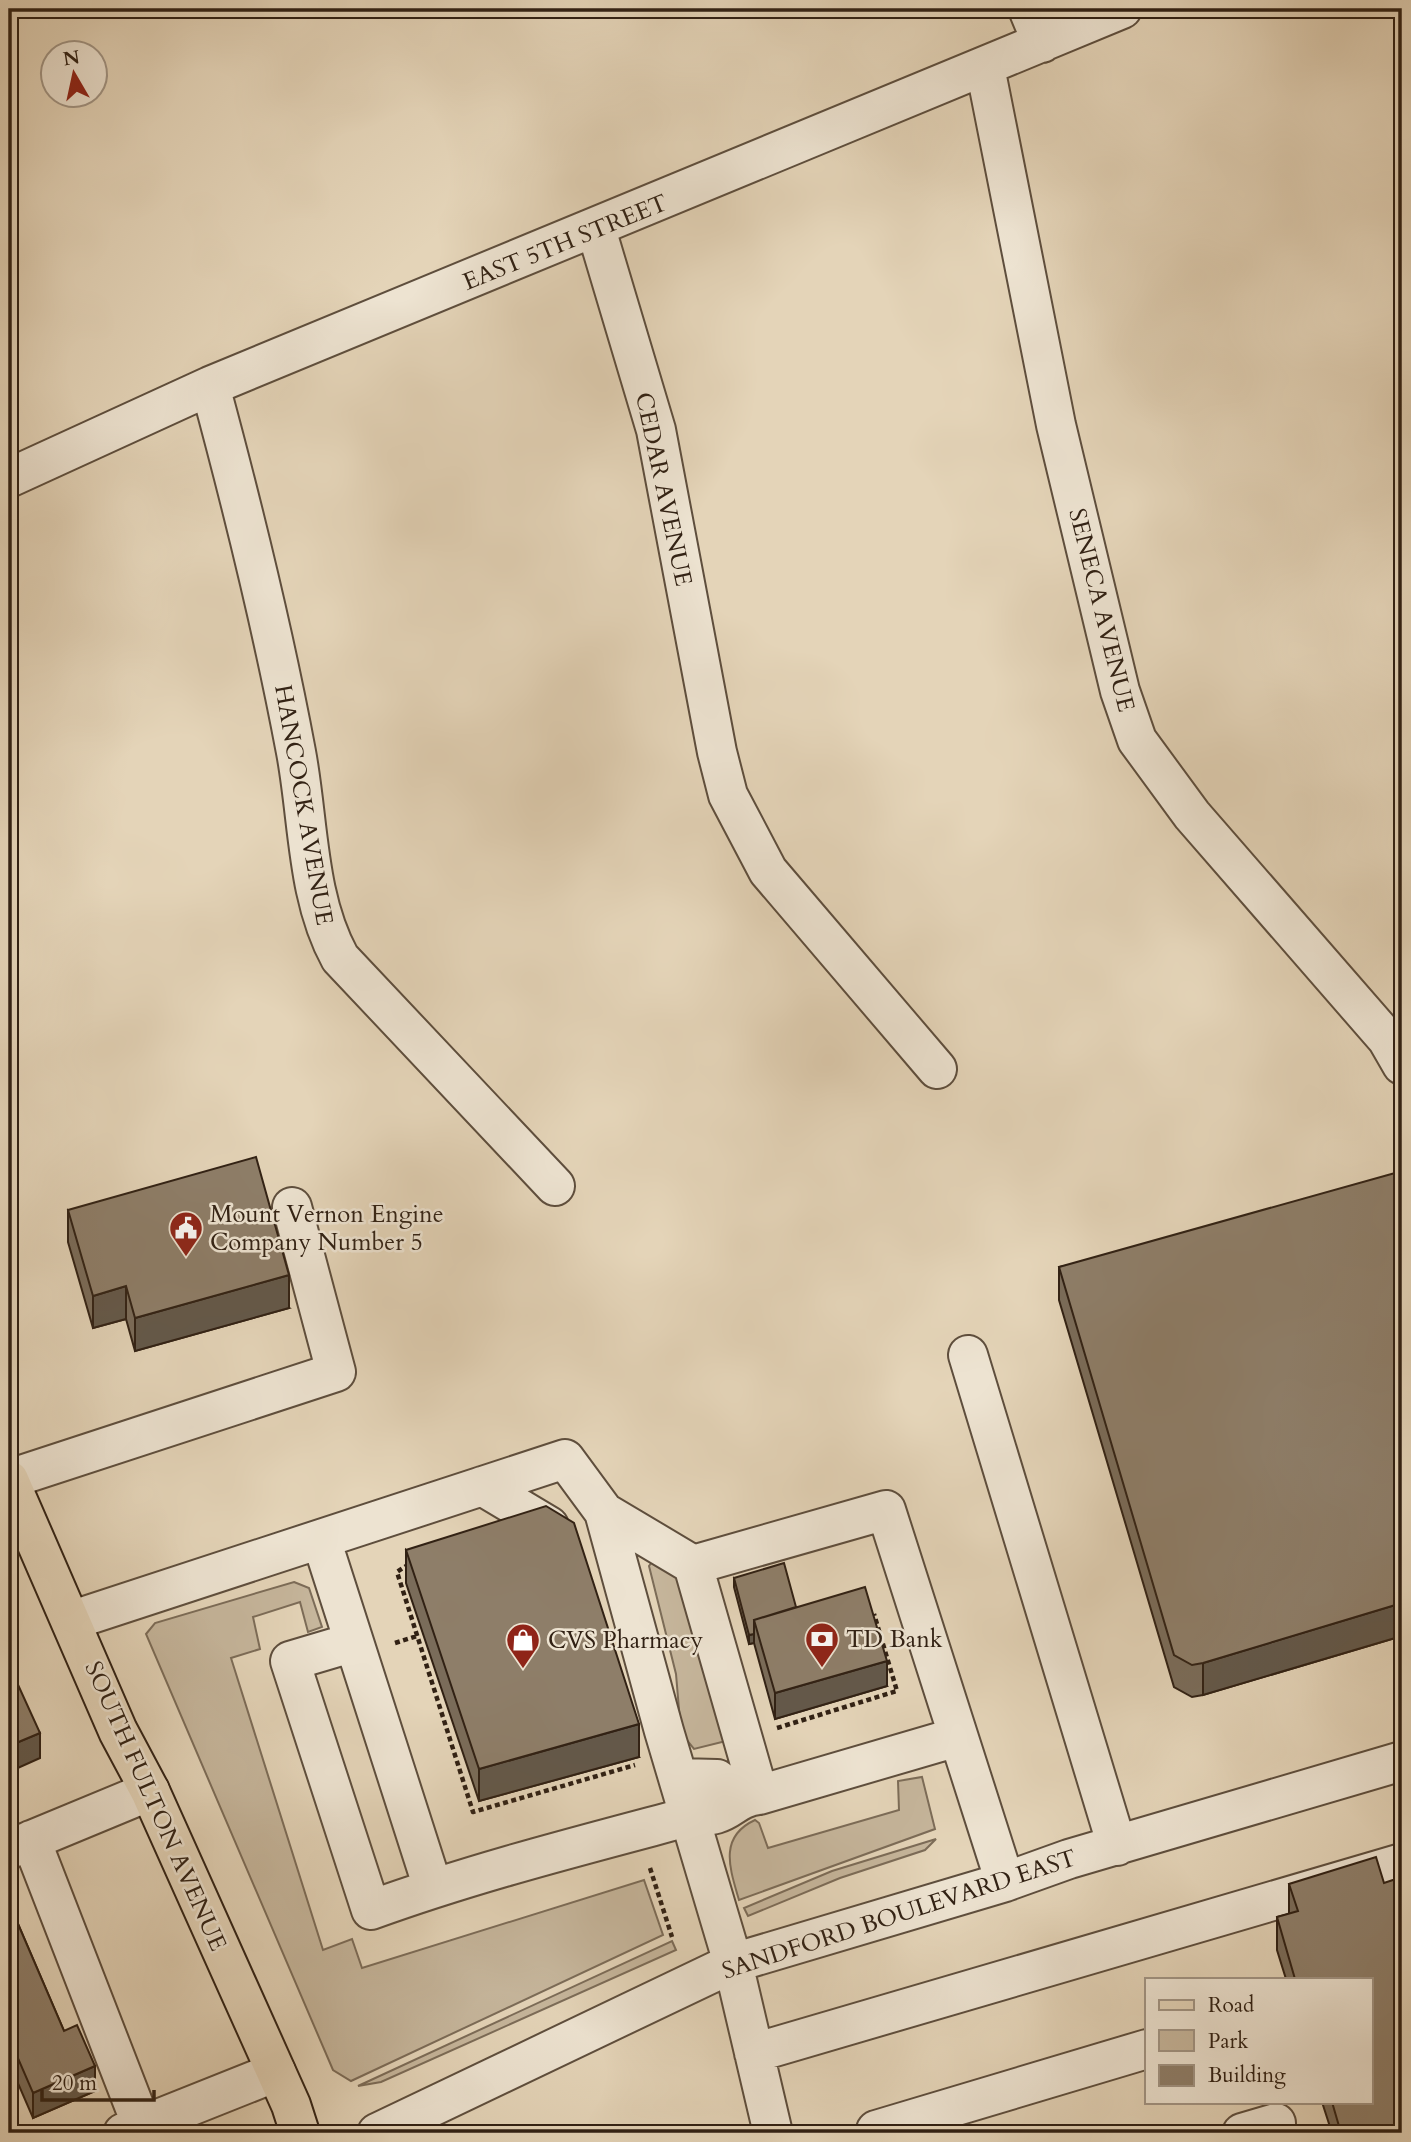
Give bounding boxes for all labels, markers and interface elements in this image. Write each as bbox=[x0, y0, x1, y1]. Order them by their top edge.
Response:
north arrow bbox=[38, 38, 108, 108]
text: N bbox=[61, 44, 82, 72]
street label: EAST 5TH STREET bbox=[458, 186, 672, 299]
street label: CEDAR AVENUE bbox=[627, 389, 700, 589]
street label: SENECA AVENUE bbox=[1060, 505, 1143, 715]
street label: HANCOCK AVENUE bbox=[266, 682, 341, 928]
place label: Mount Vernon Engine Company Number 5 bbox=[210, 1198, 444, 1259]
public building icon: Mount Vernon Engine Company Number 5 bbox=[167, 1209, 205, 1258]
bank icon: TD Bank bbox=[803, 1620, 841, 1669]
shop icon: CVS Pharmacy bbox=[504, 1621, 542, 1670]
place label: TD Bank bbox=[846, 1623, 943, 1656]
place label: CVS Pharmacy bbox=[548, 1624, 704, 1657]
street label: SOUTH FULTON AVENUE bbox=[77, 1656, 234, 1956]
street label: SANDFORD BOULEVARD EAST bbox=[718, 1841, 1081, 1987]
legend bbox=[1145, 1978, 1372, 2104]
text: Road bbox=[1208, 1991, 1254, 2020]
text: Park bbox=[1208, 2027, 1249, 2056]
scale bar bbox=[42, 2058, 154, 2102]
text: Building bbox=[1208, 2061, 1286, 2090]
text: 20 m bbox=[52, 2069, 97, 2098]

